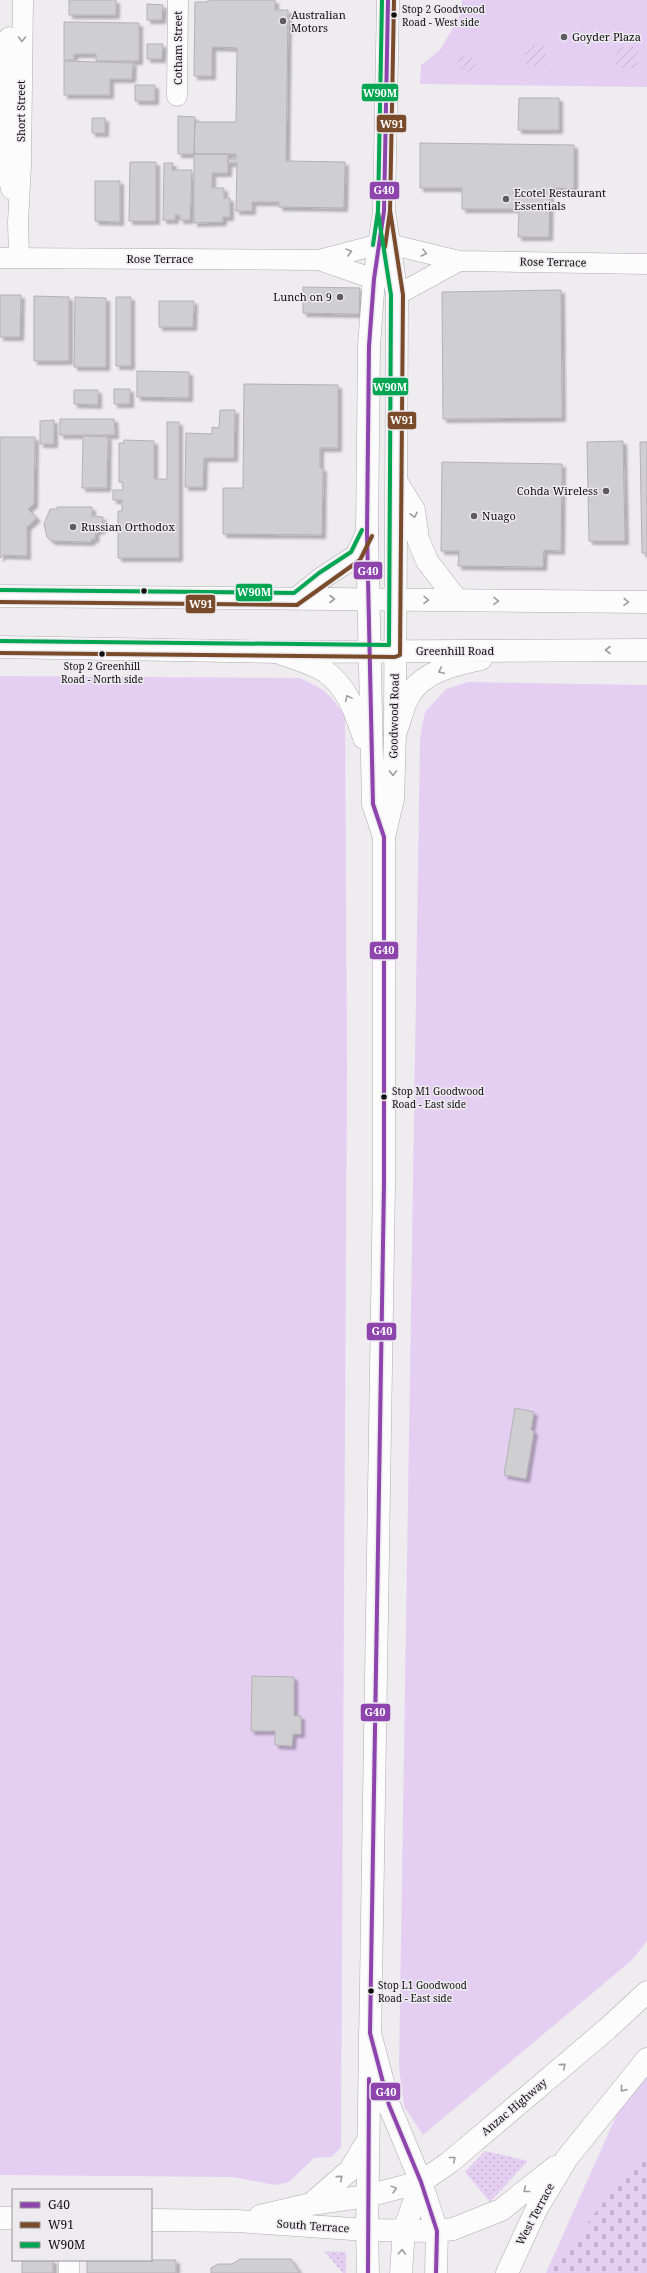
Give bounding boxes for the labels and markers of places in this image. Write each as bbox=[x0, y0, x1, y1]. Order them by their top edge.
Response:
place label: Stop 2 Goodwood Road - West side bbox=[402, 2, 485, 29]
place label: Australian Motors bbox=[291, 7, 346, 35]
marker: Stop 2 Goodwood Road - West side bbox=[389, 10, 399, 20]
marker: Australian Motors bbox=[278, 16, 288, 26]
place label: Goyder Plaza bbox=[572, 29, 641, 44]
marker: Goyder Plaza bbox=[559, 32, 569, 42]
place label: Ecotel Restaurant Essentials bbox=[514, 185, 606, 213]
marker: Ecotel Restaurant Essentials bbox=[501, 194, 511, 204]
place label: Lunch on 9 bbox=[273, 289, 332, 304]
marker: Lunch on 9 bbox=[335, 292, 345, 302]
place label: Cohda Wireless bbox=[517, 483, 598, 498]
marker: Cohda Wireless bbox=[601, 486, 611, 496]
place label: Nuago bbox=[482, 508, 516, 523]
marker: Nuago bbox=[469, 511, 479, 521]
place label: Russian Orthodox bbox=[81, 519, 175, 534]
marker: Russian Orthodox bbox=[68, 522, 78, 532]
unlabelled marker bbox=[139, 586, 149, 596]
marker: Stop 2 Greenhill Road - North side bbox=[97, 649, 107, 659]
place label: Stop 2 Greenhill Road - North side bbox=[61, 659, 143, 686]
place label: Stop M1 Goodwood Road - East side bbox=[392, 1084, 484, 1111]
marker: Stop M1 Goodwood Road - East side bbox=[379, 1092, 389, 1102]
place label: Stop L1 Goodwood Road - East side bbox=[378, 1978, 467, 2005]
marker: Stop L1 Goodwood Road - East side bbox=[366, 1986, 376, 1996]

